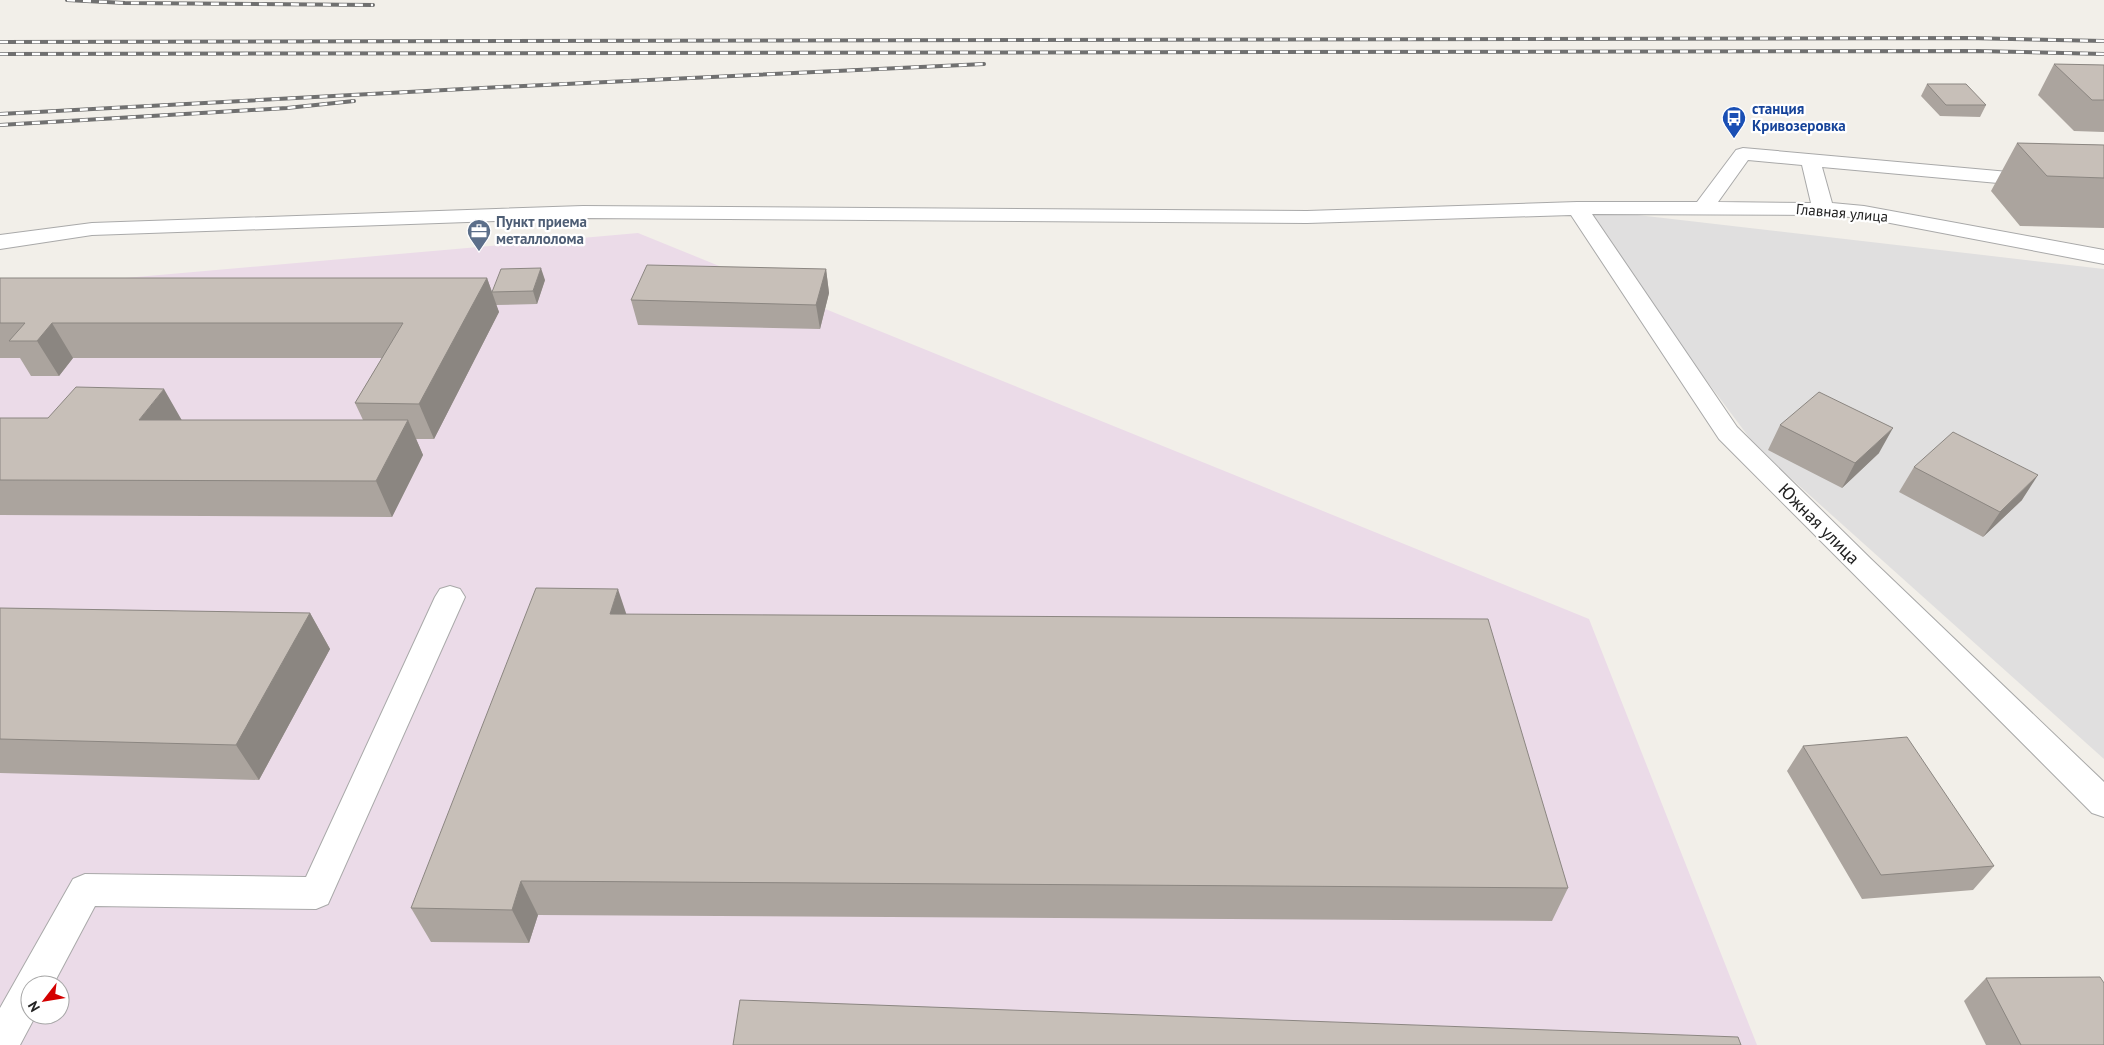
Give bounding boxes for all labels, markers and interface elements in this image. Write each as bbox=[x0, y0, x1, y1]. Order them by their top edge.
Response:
place label: станция Кривозеровка bbox=[1752, 99, 1846, 135]
bus stop icon: станция Кривозеровка bbox=[1721, 105, 1747, 139]
street label: Главная улица bbox=[1795, 199, 1889, 226]
place label: Пункт приема металлолома bbox=[496, 212, 587, 248]
office icon: Пункт приема металлолома bbox=[466, 218, 492, 252]
street label: Южная улица bbox=[1774, 478, 1865, 569]
north arrow bbox=[20, 975, 70, 1025]
text: N bbox=[24, 998, 44, 1015]

